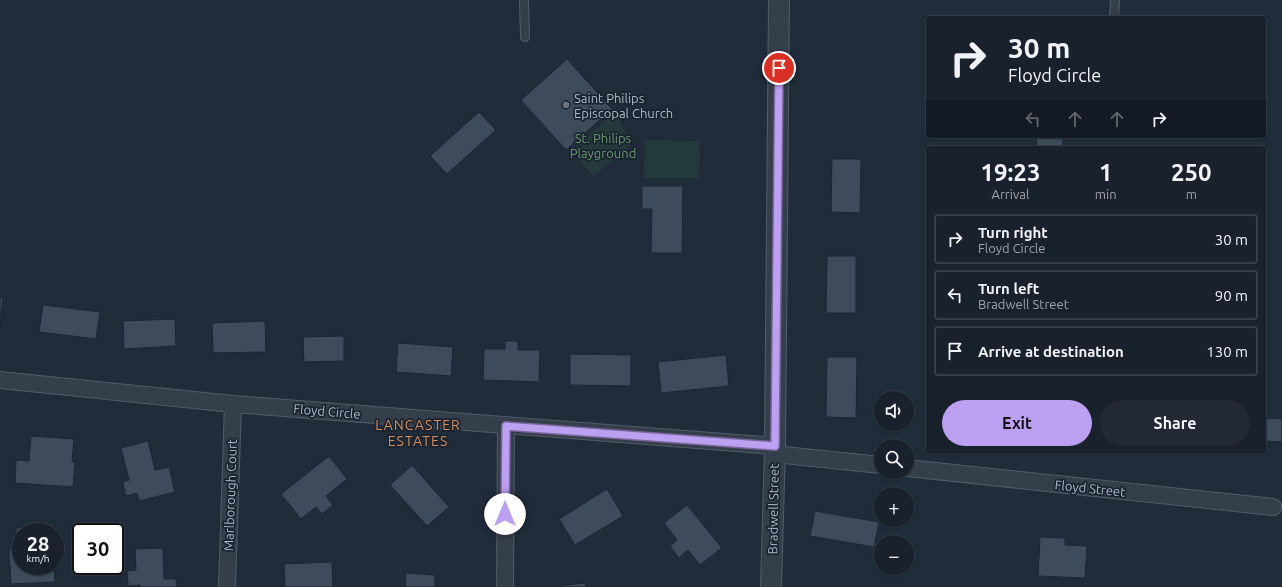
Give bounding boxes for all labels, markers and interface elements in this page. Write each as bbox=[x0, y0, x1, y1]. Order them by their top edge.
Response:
icon: right bbox=[942, 32, 994, 84]
text: 30 m bbox=[1008, 32, 1070, 63]
pin bbox=[762, 51, 796, 85]
icon: arrive bbox=[768, 57, 790, 79]
text: Floyd Circle bbox=[1008, 65, 1101, 85]
place label: Saint Philips Episcopal Church bbox=[574, 91, 673, 120]
marker: Saint Philips Episcopal Church bbox=[561, 100, 571, 110]
icon: left bbox=[1022, 108, 1044, 130]
icon: ahead bbox=[1064, 108, 1086, 130]
icon: ahead bbox=[1106, 108, 1128, 130]
icon: right bbox=[1148, 108, 1170, 130]
park label: St. Philips Playground bbox=[570, 131, 636, 160]
text: 19:23 bbox=[980, 159, 1040, 186]
text: 1 bbox=[1099, 159, 1112, 186]
text: 250 bbox=[1171, 159, 1212, 186]
text: Arrival bbox=[991, 187, 1029, 201]
text: min bbox=[1095, 187, 1117, 201]
text: m bbox=[1186, 187, 1197, 201]
text: Turn right bbox=[978, 224, 1048, 241]
icon: right bbox=[944, 228, 966, 250]
text: 30 m bbox=[1215, 231, 1248, 248]
text: Floyd Circle bbox=[978, 241, 1045, 255]
text: Turn left bbox=[978, 280, 1039, 297]
icon: left bbox=[944, 284, 966, 306]
text: 90 m bbox=[1215, 287, 1248, 304]
text: Bradwell Street bbox=[978, 297, 1069, 311]
icon: arrive bbox=[944, 340, 966, 362]
text: Arrive at destination bbox=[978, 343, 1124, 360]
text: 130 m bbox=[1206, 343, 1248, 360]
map controls bbox=[874, 391, 914, 575]
button: sound bbox=[874, 391, 914, 431]
button: Exit bbox=[942, 400, 1092, 446]
button: Share bbox=[1100, 400, 1250, 446]
street label: Floyd Circle bbox=[293, 401, 361, 421]
district label: LANCASTER ESTATES bbox=[375, 417, 461, 449]
street label: Marlborough Court bbox=[221, 439, 239, 551]
button: search bbox=[874, 439, 914, 479]
street label: Bradwell Street bbox=[765, 463, 781, 555]
street label: Floyd Street bbox=[1054, 477, 1126, 499]
button: + bbox=[874, 487, 914, 527]
position arrow bbox=[484, 493, 526, 535]
speed limit sign: 30 bbox=[72, 523, 124, 575]
text: 28 bbox=[27, 532, 49, 555]
button: − bbox=[874, 535, 914, 575]
text: km/h bbox=[26, 553, 50, 564]

